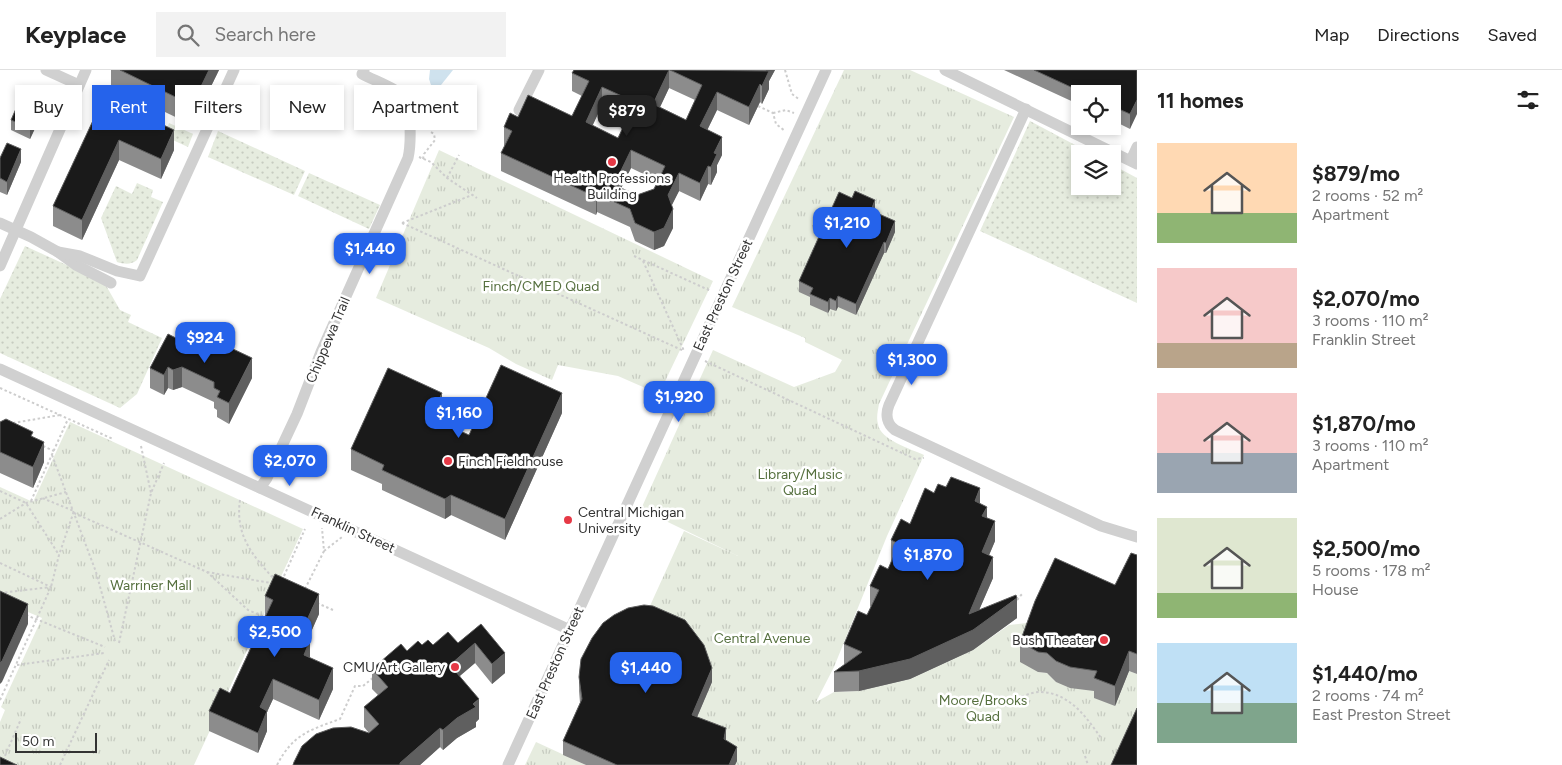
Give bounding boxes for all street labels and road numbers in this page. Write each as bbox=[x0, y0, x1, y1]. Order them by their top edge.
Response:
street label: East Preston Street bbox=[690, 236, 756, 354]
street label: Chippewa Trail bbox=[302, 294, 354, 386]
street label: Franklin Street bbox=[308, 503, 398, 557]
street label: East Preston Street bbox=[523, 604, 587, 722]

